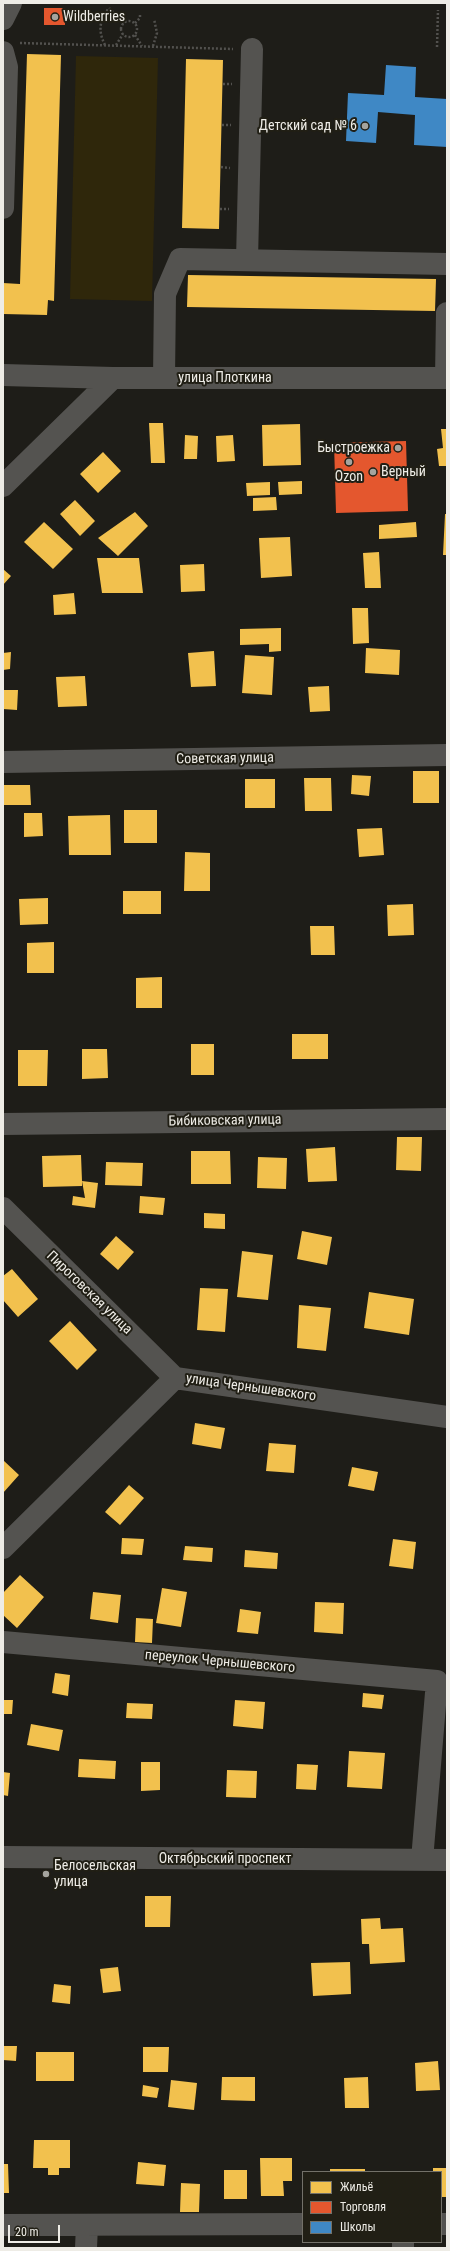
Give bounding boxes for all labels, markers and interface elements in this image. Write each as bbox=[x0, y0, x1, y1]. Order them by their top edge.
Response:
place label: Wildberries bbox=[63, 9, 125, 25]
marker: Wildberries bbox=[50, 12, 60, 22]
place label: Детский сад № 6 bbox=[259, 118, 357, 134]
marker: Детский сад № 6 bbox=[360, 121, 370, 131]
street label: улица Плоткина bbox=[178, 370, 272, 386]
place label: Быстроежка bbox=[317, 440, 390, 456]
marker: Быстроежка bbox=[393, 443, 403, 453]
marker: Ozon bbox=[344, 457, 354, 467]
place label: Верный bbox=[381, 464, 426, 480]
marker: Верный bbox=[368, 467, 378, 477]
place label: Ozon bbox=[335, 469, 363, 485]
street label: Советская улица bbox=[176, 750, 274, 768]
street label: Бибиковская улица bbox=[168, 1112, 282, 1130]
street label: Пироговская улица bbox=[43, 1248, 135, 1338]
street label: улица Чернышевского bbox=[185, 1371, 317, 1405]
street label: переулок Чернышевского bbox=[144, 1647, 296, 1677]
street label: Октябрьский проспект bbox=[159, 1851, 291, 1867]
place label: Белосельская улица bbox=[54, 1858, 136, 1890]
marker: Белосельская улица bbox=[41, 1869, 51, 1879]
legend bbox=[302, 2171, 442, 2243]
text: Жильё bbox=[340, 2180, 373, 2194]
text: Торговля bbox=[340, 2200, 386, 2214]
scale bar bbox=[10, 2217, 62, 2243]
text: Школы bbox=[340, 2220, 376, 2234]
text: 20 m bbox=[15, 2225, 39, 2239]

